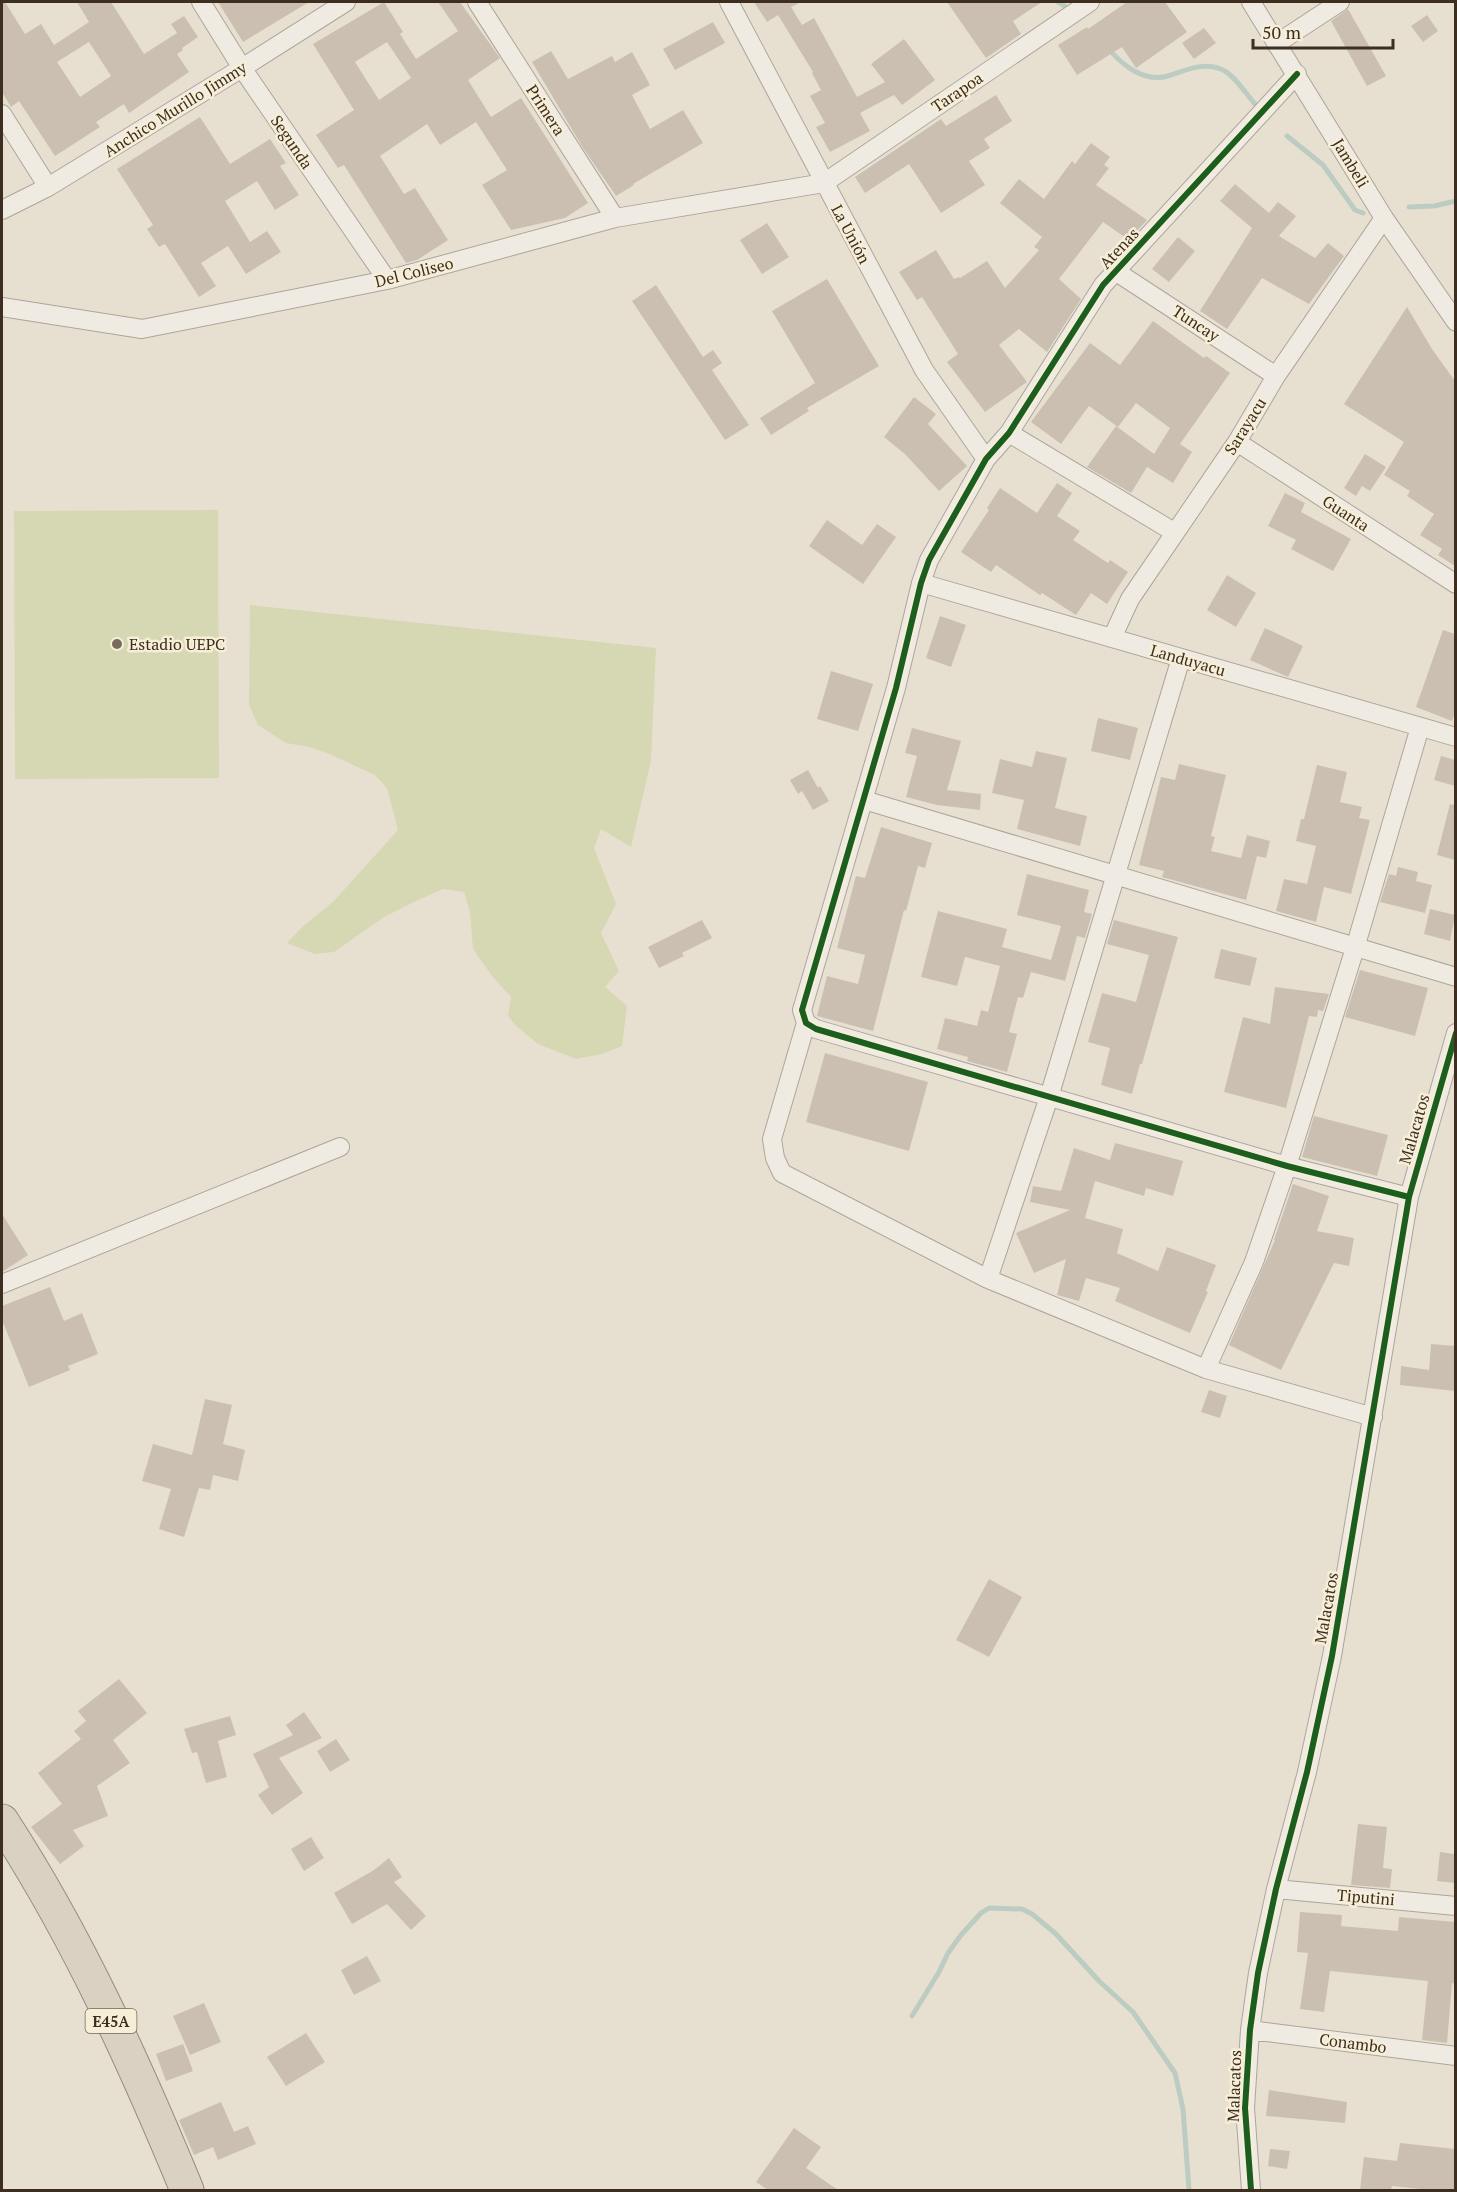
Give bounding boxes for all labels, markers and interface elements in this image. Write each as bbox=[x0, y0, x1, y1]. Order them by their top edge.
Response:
scale bar bbox=[1253, 12, 1392, 50]
text: 50 m bbox=[1262, 20, 1302, 44]
street label: Anchico Murillo Jimmy bbox=[99, 56, 251, 162]
street label: Tarapoa bbox=[927, 67, 987, 117]
street label: Primera bbox=[521, 80, 571, 140]
street label: Segunda bbox=[266, 111, 318, 173]
street label: Jambeli bbox=[1328, 134, 1374, 192]
street label: La Unión bbox=[826, 200, 876, 268]
street label: Atenas bbox=[1094, 223, 1144, 273]
street label: Del Coliseo bbox=[372, 252, 456, 292]
street label: Tuncay bbox=[1168, 300, 1224, 347]
street label: Sarayacu bbox=[1219, 393, 1271, 459]
street label: Guanta bbox=[1318, 490, 1374, 536]
place label: Estadio UEPC bbox=[129, 633, 225, 655]
marker: Estadio UEPC bbox=[110, 637, 124, 651]
street label: Landuyacu bbox=[1148, 639, 1228, 681]
street label: Malacatos bbox=[1393, 1091, 1435, 1167]
street label: Malacatos bbox=[1309, 1571, 1343, 1645]
street label: Tiputini bbox=[1336, 1884, 1396, 1911]
road number: E45A bbox=[86, 2009, 136, 2033]
street label: Conambo bbox=[1318, 2028, 1388, 2058]
street label: Malacatos bbox=[1222, 2050, 1246, 2122]

